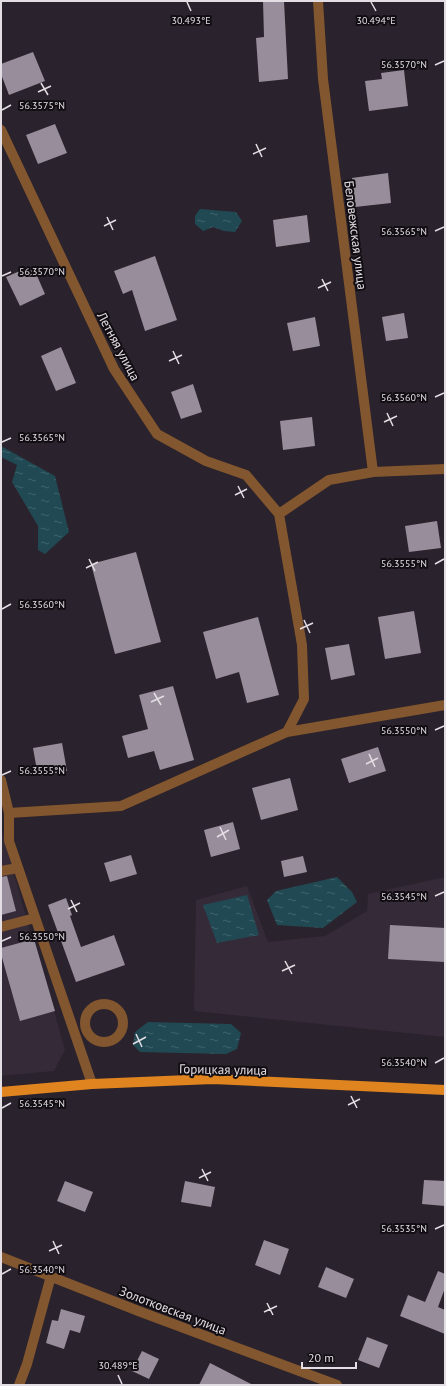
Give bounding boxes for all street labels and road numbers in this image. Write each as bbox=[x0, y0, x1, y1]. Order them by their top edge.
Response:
street label: Беловежская улица bbox=[340, 180, 371, 291]
street label: Летняя улица bbox=[93, 308, 144, 384]
street label: Горицкая улица bbox=[179, 1060, 267, 1079]
street label: Золотковская улица bbox=[117, 1282, 229, 1339]

